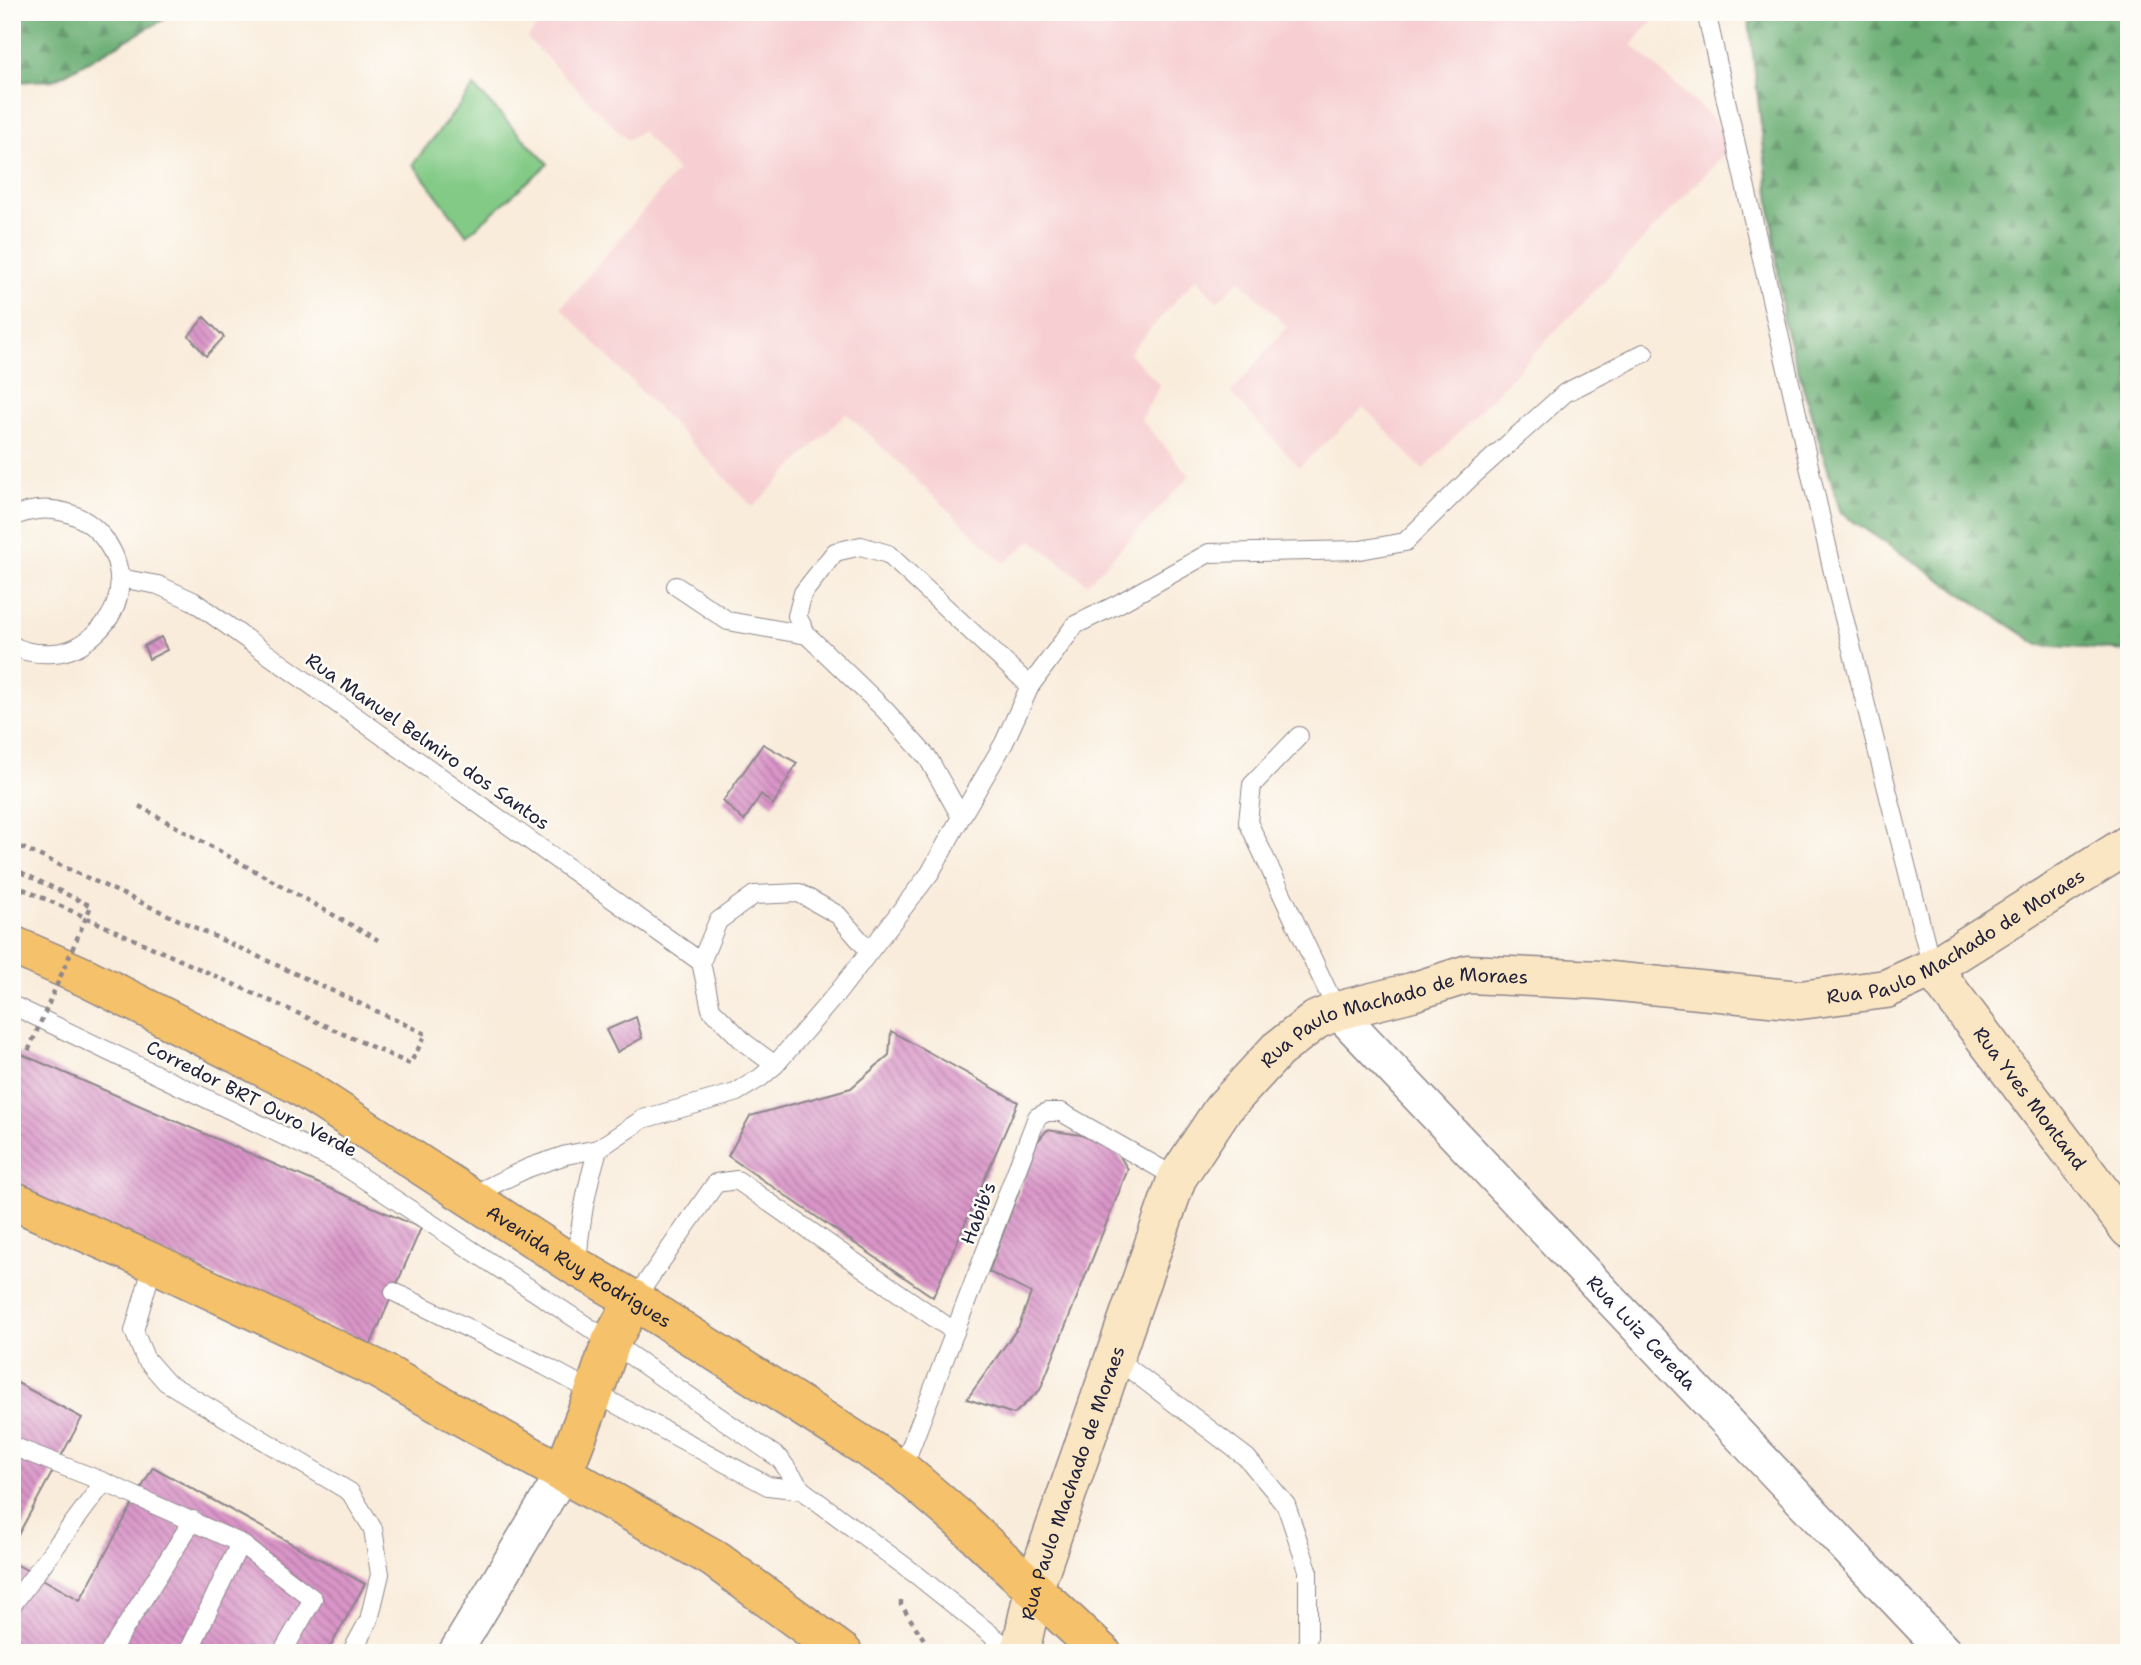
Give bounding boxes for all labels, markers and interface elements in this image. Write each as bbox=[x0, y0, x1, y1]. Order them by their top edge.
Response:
street label: Rua Manuel Belmiro dos Santos bbox=[301, 647, 555, 836]
street label: Rua Paulo Machado de Moraes bbox=[1825, 863, 2089, 1009]
street label: Rua Paulo Machado de Moraes bbox=[1255, 962, 1529, 1073]
street label: Rua Yves Montand bbox=[1968, 1022, 2092, 1175]
street label: Corredor BRT Ouro Verde bbox=[142, 1034, 362, 1163]
street label: Habib's bbox=[955, 1178, 1002, 1248]
street label: Avenida Ruy Rodrigues bbox=[482, 1199, 676, 1334]
street label: Rua Luiz Cereda bbox=[1581, 1270, 1702, 1396]
street label: Rua Paulo Machado de Moraes bbox=[1015, 1343, 1130, 1623]

